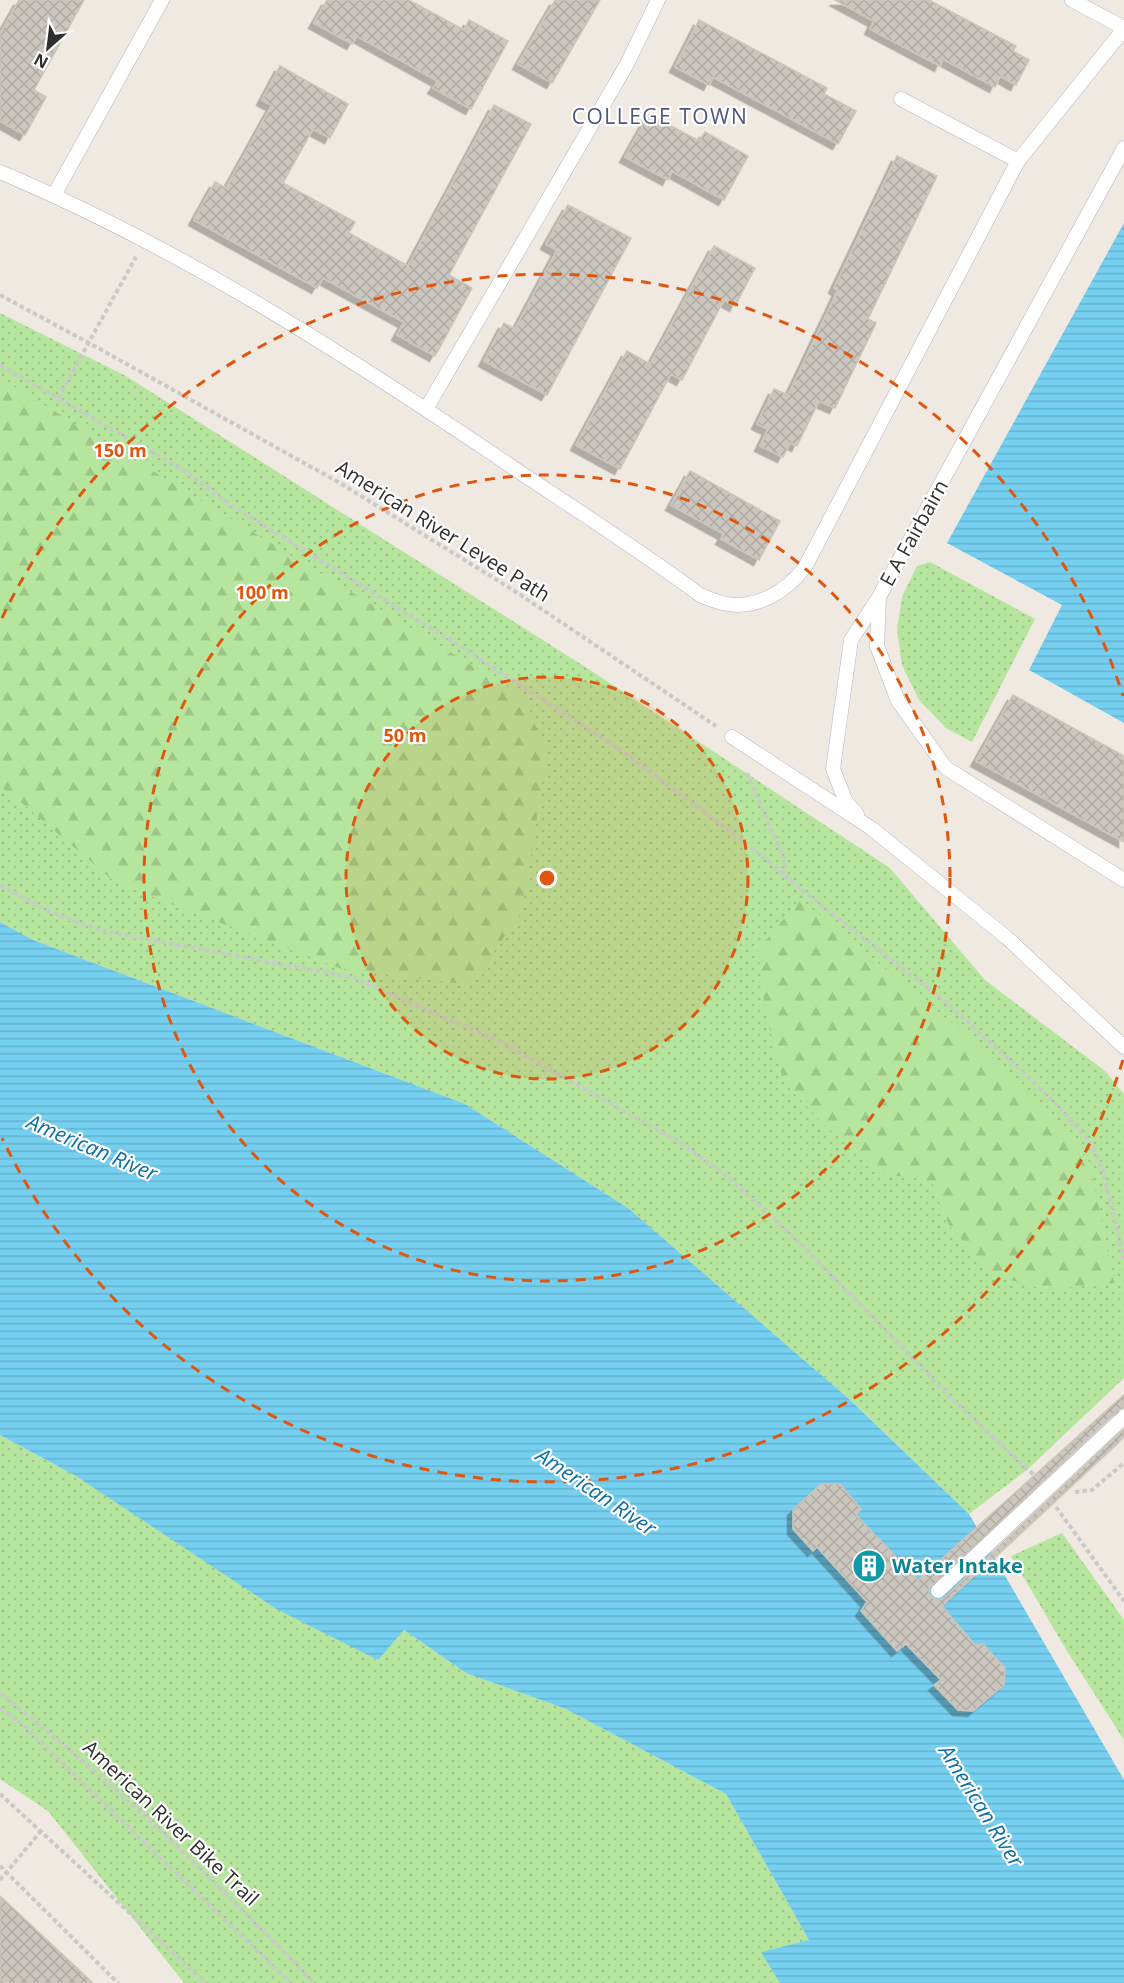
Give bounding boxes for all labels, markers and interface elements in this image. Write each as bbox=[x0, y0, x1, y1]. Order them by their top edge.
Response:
north arrow bbox=[18, 18, 78, 78]
text: N bbox=[30, 48, 52, 74]
district label: COLLEGE TOWN bbox=[572, 102, 748, 130]
text: 150 m bbox=[93, 438, 147, 462]
street label: American River Levee Path bbox=[331, 454, 555, 608]
street label: E A Fairbairn bbox=[873, 475, 954, 591]
text: 100 m bbox=[235, 580, 289, 604]
text: 50 m bbox=[384, 723, 426, 747]
centre of rings bbox=[537, 868, 557, 888]
water label: American River bbox=[21, 1106, 162, 1187]
water label: American River bbox=[530, 1440, 663, 1542]
building icon: Water Intake bbox=[851, 1548, 887, 1584]
place label: Water Intake bbox=[892, 1552, 1023, 1579]
street label: American River Bike Trail bbox=[78, 1734, 265, 1911]
water label: American River bbox=[932, 1737, 1031, 1872]

